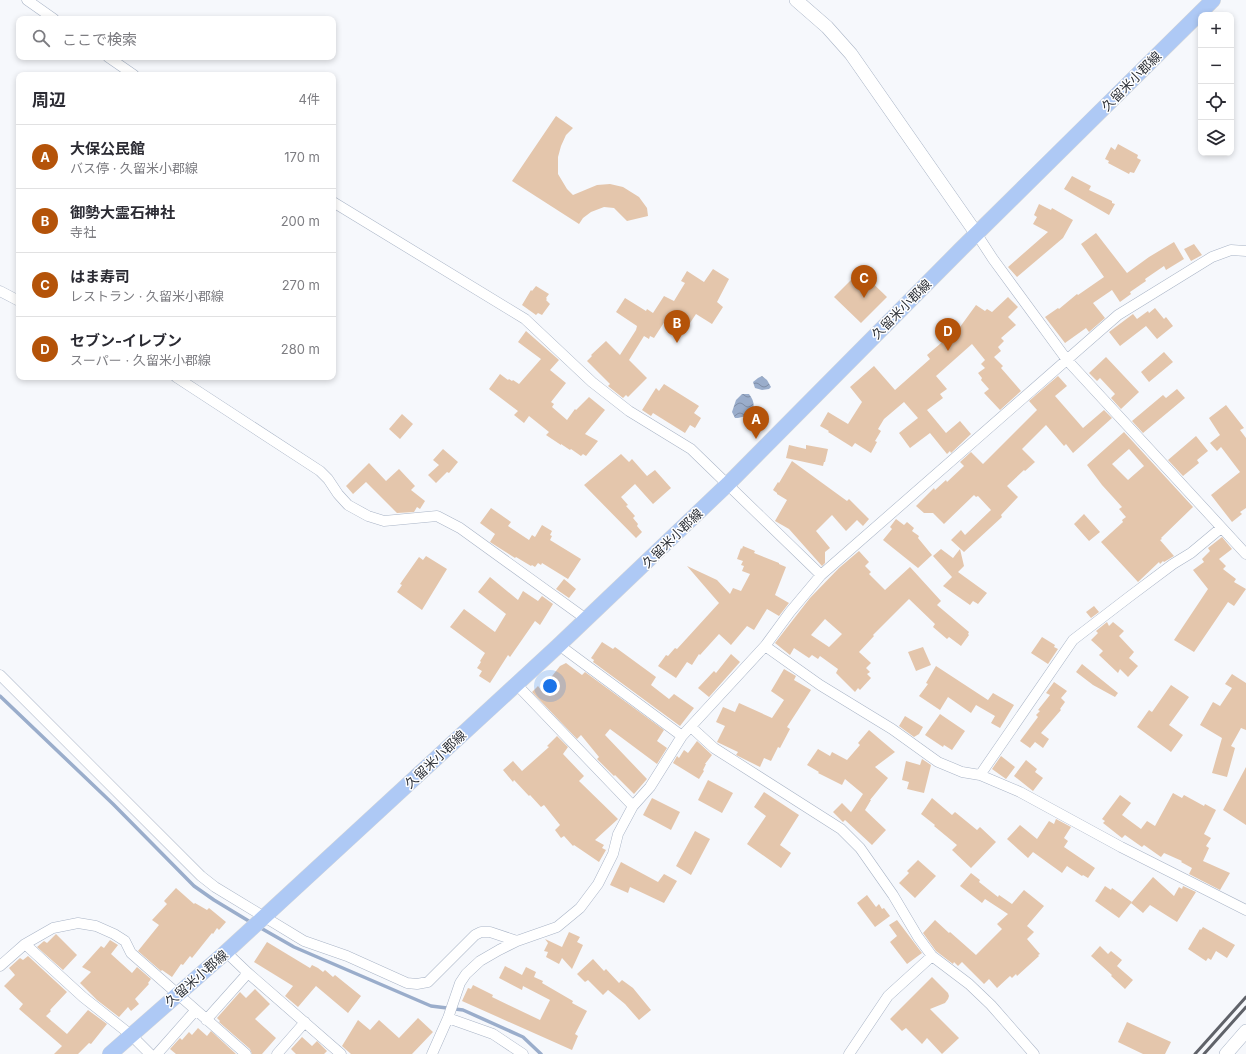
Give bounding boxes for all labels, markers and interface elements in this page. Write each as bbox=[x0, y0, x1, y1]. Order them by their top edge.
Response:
map controls bbox=[1198, 12, 1234, 156]
button: + bbox=[1198, 12, 1234, 48]
search box bbox=[16, 16, 336, 60]
icon: search bbox=[30, 27, 52, 49]
text: ここで検索 bbox=[62, 30, 137, 49]
street label: 久留米小郡線 bbox=[1098, 48, 1164, 114]
button: − bbox=[1198, 48, 1234, 84]
button: locate bbox=[1198, 84, 1234, 120]
text: 周辺 bbox=[32, 90, 66, 110]
text: 4件 bbox=[299, 91, 320, 107]
button: layers bbox=[1198, 120, 1234, 156]
text: 大保公民館 bbox=[70, 139, 145, 158]
text: A bbox=[40, 149, 50, 165]
text: 170 m bbox=[284, 149, 320, 165]
text: バス停 · 久留米小郡線 bbox=[70, 160, 198, 176]
text: 御勢大霊石神社 bbox=[70, 203, 175, 222]
text: B bbox=[41, 213, 49, 229]
text: 200 m bbox=[281, 213, 320, 229]
text: 寺社 bbox=[70, 224, 96, 240]
pin: C bbox=[851, 265, 877, 298]
text: はま寿司 bbox=[70, 267, 130, 286]
street label: 久留米小郡線 bbox=[868, 276, 934, 342]
text: C bbox=[40, 277, 50, 293]
text: 270 m bbox=[282, 277, 320, 293]
text: レストラン · 久留米小郡線 bbox=[70, 288, 224, 304]
pin: B bbox=[664, 310, 690, 343]
pin: D bbox=[935, 318, 961, 351]
text: セブン-イレブン bbox=[70, 331, 182, 350]
text: D bbox=[40, 341, 50, 357]
text: 280 m bbox=[281, 341, 320, 357]
text: スーパー · 久留米小郡線 bbox=[70, 352, 211, 368]
pin: A bbox=[743, 406, 769, 439]
street label: 久留米小郡線 bbox=[638, 505, 706, 571]
your location bbox=[540, 676, 560, 696]
street label: 久留米小郡線 bbox=[401, 727, 469, 791]
street label: 久留米小郡線 bbox=[161, 946, 231, 1010]

